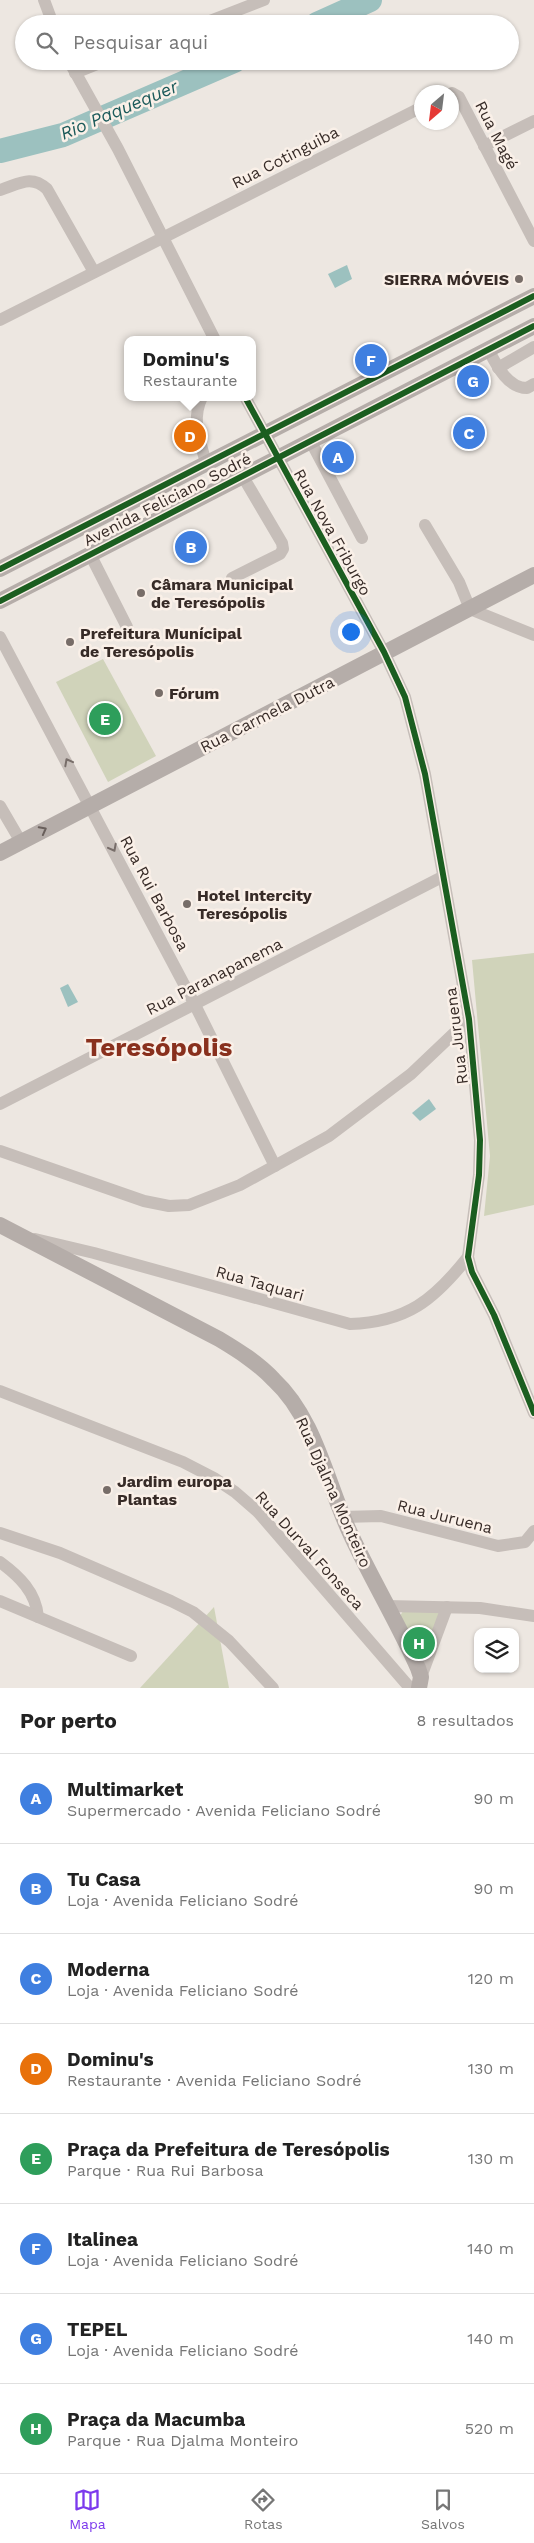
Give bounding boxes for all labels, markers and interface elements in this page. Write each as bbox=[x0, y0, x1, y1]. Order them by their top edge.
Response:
search box bbox=[15, 15, 519, 70]
icon: search bbox=[33, 29, 61, 57]
text: Pesquisar aqui bbox=[73, 31, 208, 54]
water label: Rio Paquequer bbox=[57, 75, 182, 144]
north arrow bbox=[414, 85, 459, 130]
street label: Rua Magé bbox=[471, 98, 522, 173]
street label: Rua Cotinguiba bbox=[229, 122, 342, 193]
place label: SIERRA MÓVEIS bbox=[384, 270, 509, 289]
marker: SIERRA MÓVEIS bbox=[513, 273, 525, 285]
popup bbox=[124, 336, 256, 401]
pin: F bbox=[355, 341, 387, 379]
text: Dominu's bbox=[143, 348, 229, 371]
pin: G bbox=[457, 362, 489, 400]
text: Restaurante bbox=[143, 371, 237, 390]
pin: C bbox=[453, 414, 485, 452]
pin: D bbox=[174, 417, 206, 455]
pin: A bbox=[322, 438, 354, 476]
street label: Avenida Feliciano Sodré bbox=[80, 449, 254, 550]
street label: Rua Nova Friburgo bbox=[290, 466, 375, 599]
pin: B bbox=[175, 528, 207, 566]
place label: Câmara Municipal de Teresópolis bbox=[151, 575, 294, 612]
marker: Câmara Municipal de Teresópolis bbox=[135, 587, 147, 599]
your location bbox=[338, 619, 364, 645]
place label: Prefeitura Munícipal de Teresópolis bbox=[80, 624, 242, 661]
marker: Prefeitura Munícipal de Teresópolis bbox=[64, 636, 76, 648]
street label: Rua Carmela Dutra bbox=[197, 672, 337, 757]
place label: Fórum bbox=[169, 684, 219, 703]
marker: Fórum bbox=[153, 687, 165, 699]
pin: E bbox=[89, 700, 121, 738]
one-way arrow bbox=[64, 759, 74, 768]
one-way arrow bbox=[38, 826, 47, 836]
street label: Rua Rui Barbosa bbox=[116, 832, 193, 954]
one-way arrow bbox=[107, 843, 117, 852]
place label: Hotel Intercity Teresópolis bbox=[197, 886, 313, 923]
marker: Hotel Intercity Teresópolis bbox=[181, 898, 193, 910]
street label: Rua Paranapanema bbox=[143, 934, 285, 1019]
street label: Rua Juruena bbox=[441, 986, 472, 1085]
district label: Teresópolis bbox=[86, 1032, 233, 1062]
street label: Rua Taquari bbox=[214, 1262, 306, 1305]
street label: Rua Djalma Monteiro bbox=[292, 1414, 375, 1570]
place label: Jardim europa Plantas bbox=[117, 1472, 233, 1509]
marker: Jardim europa Plantas bbox=[101, 1484, 113, 1496]
street label: Rua Durval Fonseca bbox=[251, 1487, 368, 1614]
street label: Rua Juruena bbox=[395, 1495, 494, 1537]
pin: H bbox=[403, 1624, 435, 1662]
map controls bbox=[474, 1628, 519, 1673]
button: layers bbox=[474, 1628, 519, 1673]
text: Por perto bbox=[20, 1708, 117, 1733]
text: 8 resultados bbox=[416, 1711, 514, 1730]
text: Multimarket bbox=[67, 1778, 183, 1801]
text: A bbox=[31, 1789, 41, 1808]
text: 90 m bbox=[473, 1789, 514, 1808]
text: Supermercado · Avenida Feliciano Sodré bbox=[67, 1801, 381, 1820]
text: Tu Casa bbox=[67, 1868, 141, 1891]
text: B bbox=[31, 1879, 41, 1898]
text: 90 m bbox=[473, 1879, 514, 1898]
text: Loja · Avenida Feliciano Sodré bbox=[67, 1891, 299, 1910]
text: Moderna bbox=[67, 1958, 149, 1981]
text: C bbox=[31, 1969, 41, 1988]
text: 120 m bbox=[468, 1969, 514, 1988]
text: Loja · Avenida Feliciano Sodré bbox=[67, 1981, 299, 2000]
text: Dominu's bbox=[67, 2048, 154, 2071]
text: D bbox=[30, 2059, 42, 2078]
text: 130 m bbox=[468, 2059, 514, 2078]
text: Restaurante · Avenida Feliciano Sodré bbox=[67, 2071, 361, 2090]
text: Praça da Prefeitura de Teresópolis bbox=[67, 2138, 390, 2161]
text: E bbox=[31, 2149, 41, 2168]
text: 130 m bbox=[468, 2149, 514, 2168]
text: Parque · Rua Rui Barbosa bbox=[67, 2161, 263, 2180]
text: Italinea bbox=[67, 2228, 138, 2251]
text: F bbox=[31, 2239, 41, 2258]
text: 140 m bbox=[467, 2239, 514, 2258]
text: Loja · Avenida Feliciano Sodré bbox=[67, 2251, 299, 2270]
text: TEPEL bbox=[67, 2318, 128, 2341]
text: G bbox=[30, 2329, 42, 2348]
text: 140 m bbox=[467, 2329, 514, 2348]
text: Loja · Avenida Feliciano Sodré bbox=[67, 2341, 299, 2360]
text: Praça da Macumba bbox=[67, 2408, 245, 2431]
text: H bbox=[30, 2419, 42, 2438]
text: 520 m bbox=[465, 2419, 514, 2438]
text: Parque · Rua Djalma Monteiro bbox=[67, 2431, 298, 2450]
tab: Mapa bbox=[69, 2486, 106, 2532]
tab: Rotas bbox=[244, 2486, 283, 2532]
tab: Salvos bbox=[421, 2486, 465, 2532]

